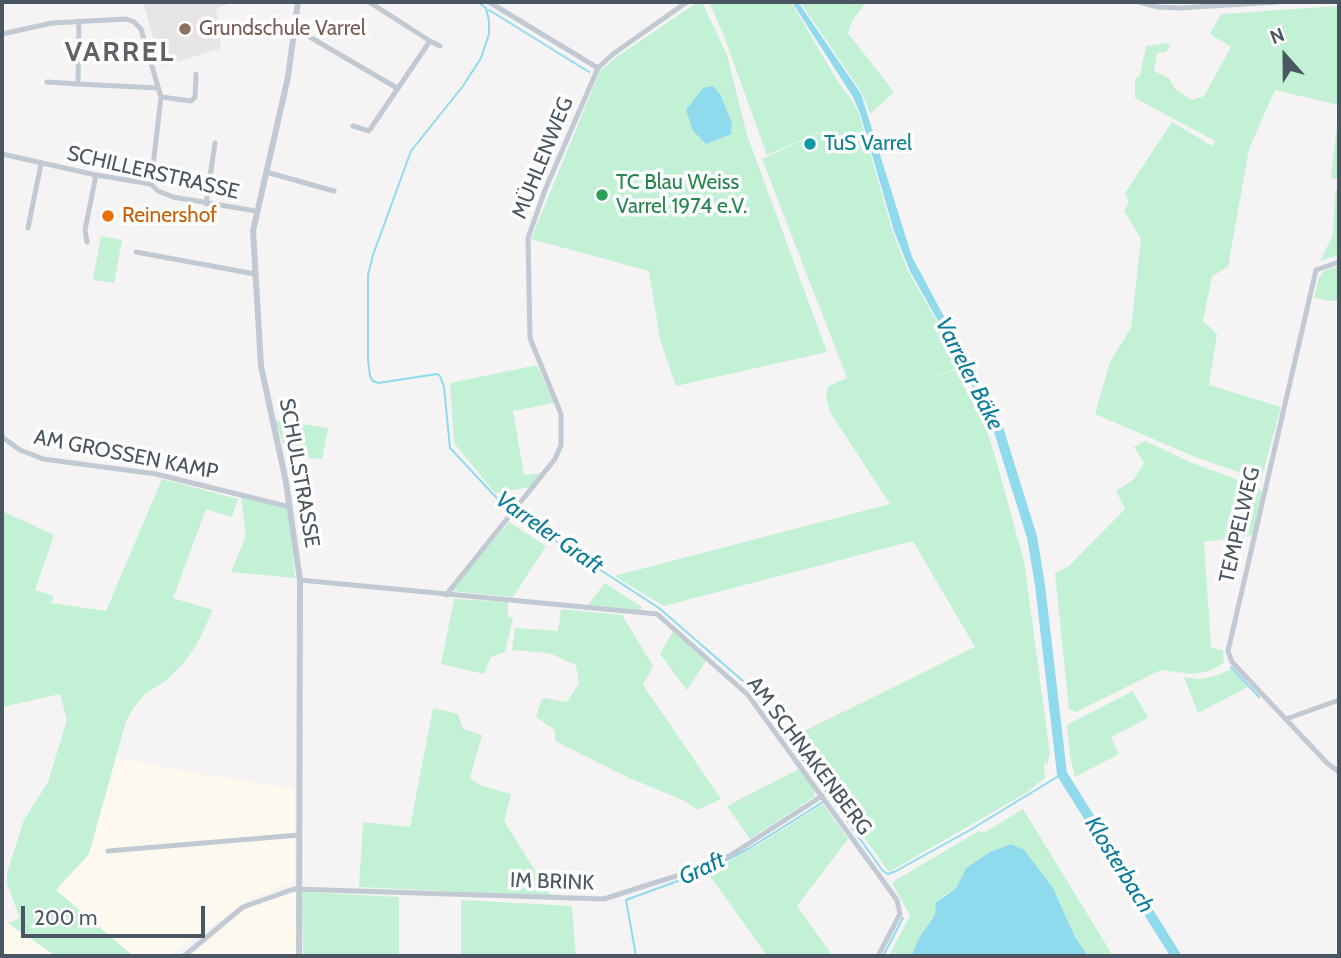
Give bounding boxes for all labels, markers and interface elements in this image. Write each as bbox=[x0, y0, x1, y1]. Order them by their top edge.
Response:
place label: Grundschule Varrel bbox=[199, 16, 366, 42]
marker: Grundschule Varrel bbox=[177, 21, 193, 37]
north arrow bbox=[1250, 21, 1320, 91]
text: N bbox=[1267, 23, 1288, 49]
district label: VARREL bbox=[65, 36, 175, 70]
street label: MÜHLENWEG bbox=[507, 93, 579, 223]
place label: TuS Varrel bbox=[824, 131, 912, 157]
marker: TuS Varrel bbox=[802, 136, 818, 152]
street label: SCHILLERSTRASSE bbox=[64, 141, 242, 205]
place label: TC Blau Weiss Varrel 1974 e.V. bbox=[616, 170, 747, 220]
marker: TC Blau Weiss Varrel 1974 e.V. bbox=[594, 187, 610, 203]
place label: Reinershof bbox=[122, 203, 217, 229]
marker: Reinershof bbox=[100, 208, 116, 224]
water label: Varreler Bäke bbox=[929, 313, 1009, 435]
street label: SCHULSTRASSE bbox=[273, 396, 325, 550]
street label: AM GROSSEN KAMP bbox=[32, 425, 220, 485]
street label: TEMPELWEG bbox=[1214, 465, 1266, 585]
water label: Varreler Graft bbox=[490, 486, 608, 580]
street label: AM SCHNAKENBERG bbox=[741, 672, 877, 840]
water label: Klosterbach bbox=[1079, 812, 1159, 918]
water label: Graft bbox=[675, 846, 729, 892]
street label: IM BRINK bbox=[509, 868, 595, 896]
scale bar bbox=[24, 892, 208, 936]
text: 200 m bbox=[34, 905, 97, 930]

